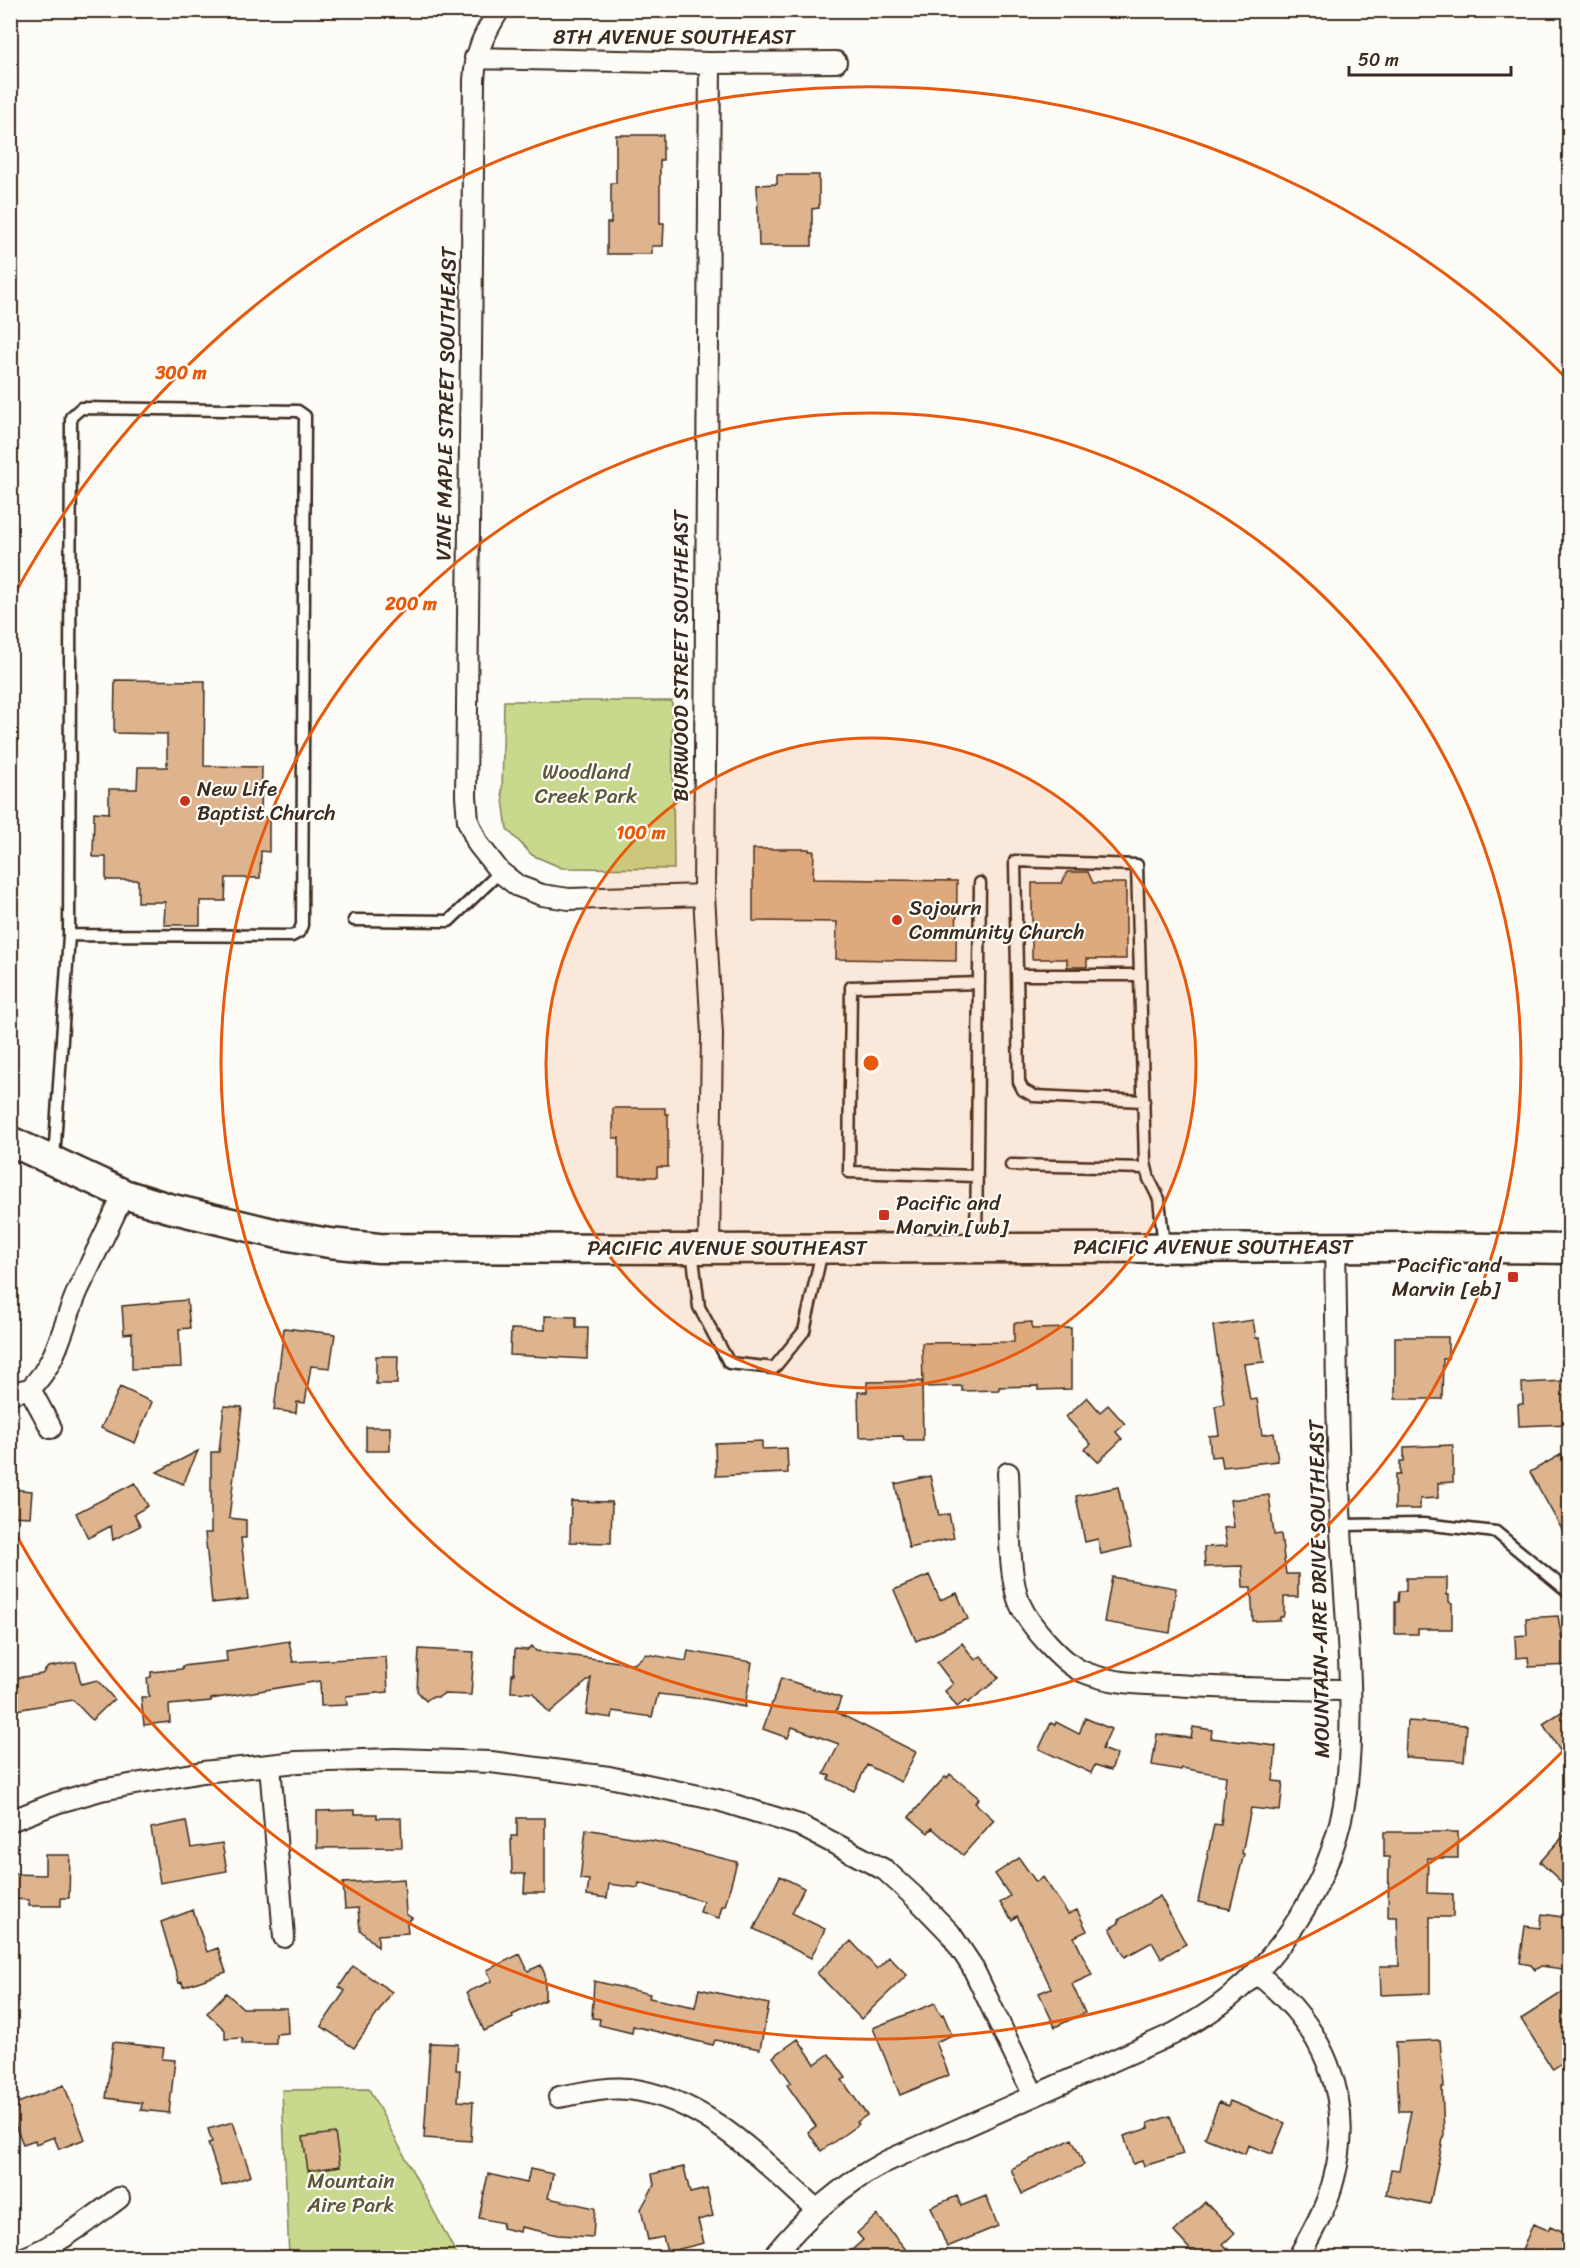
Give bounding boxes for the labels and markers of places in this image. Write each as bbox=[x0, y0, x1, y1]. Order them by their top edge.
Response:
place label: New Life Baptist Church bbox=[197, 770, 336, 832]
marker: New Life Baptist Church bbox=[178, 794, 192, 808]
place label: Sojourn Community Church bbox=[909, 889, 1084, 951]
marker: Sojourn Community Church bbox=[890, 913, 904, 927]
centre of rings bbox=[861, 1053, 881, 1073]
place label: Pacific and Marvin [wb] bbox=[896, 1184, 1010, 1246]
marker: Pacific and Marvin [wb] bbox=[877, 1208, 891, 1222]
place label: Pacific and Marvin [eb] bbox=[1392, 1246, 1503, 1308]
marker: Pacific and Marvin [eb] bbox=[1506, 1270, 1520, 1284]

